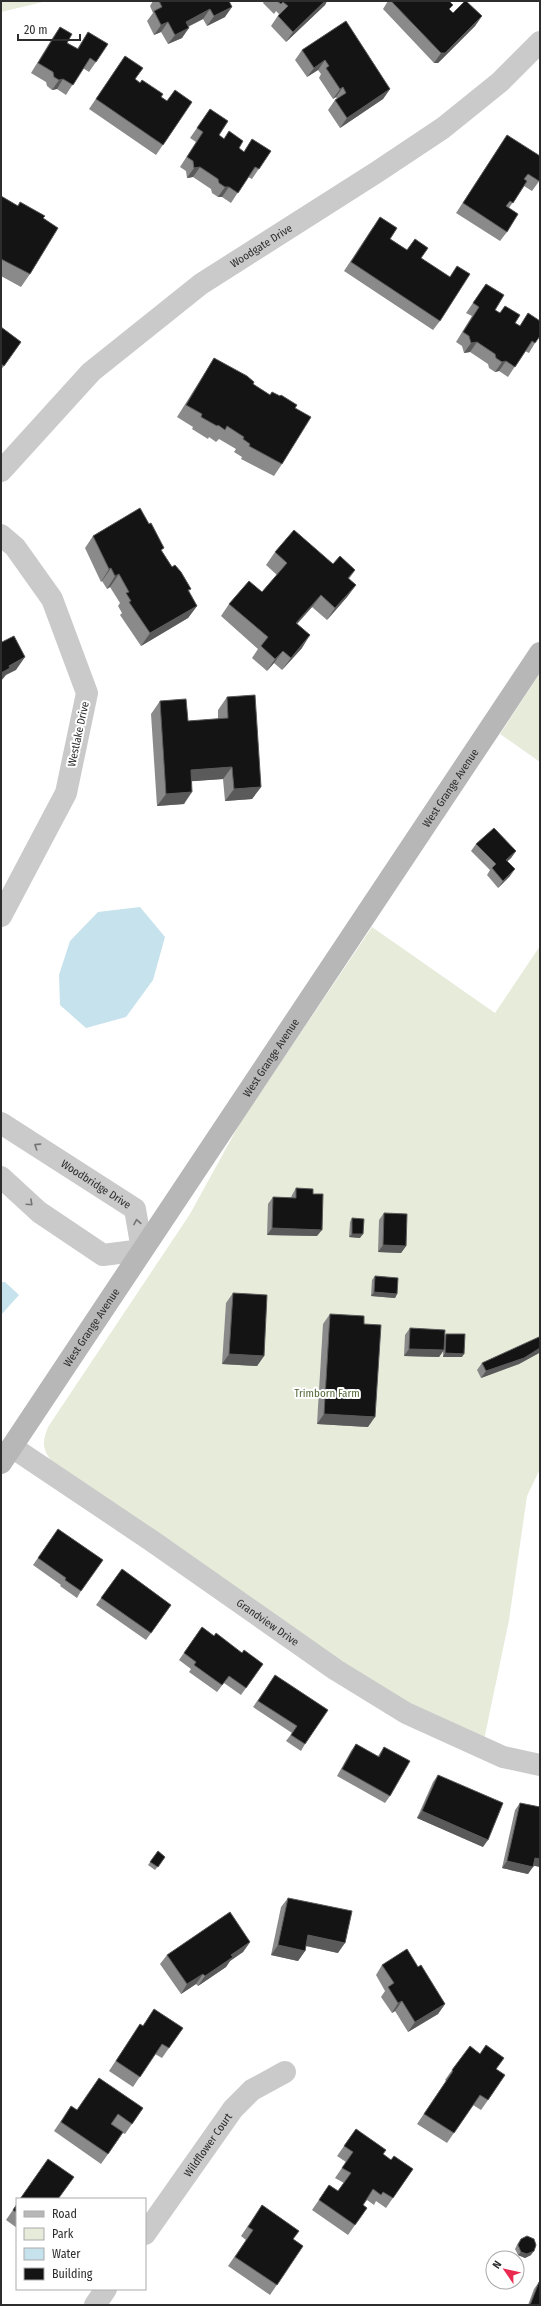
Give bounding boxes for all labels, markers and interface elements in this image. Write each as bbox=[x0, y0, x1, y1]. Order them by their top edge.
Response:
scale bar bbox=[18, 16, 80, 42]
text: 20 m bbox=[24, 23, 48, 37]
street label: Woodgate Drive bbox=[228, 222, 295, 271]
street label: Westlake Drive bbox=[65, 700, 92, 768]
street label: West Grange Avenue bbox=[420, 746, 481, 830]
street label: West Grange Avenue bbox=[240, 1016, 302, 1100]
one-way arrow bbox=[34, 1143, 41, 1151]
street label: Woodbridge Drive bbox=[58, 1157, 133, 1212]
one-way arrow bbox=[25, 1199, 32, 1206]
one-way arrow bbox=[134, 1219, 142, 1225]
street label: West Grange Avenue bbox=[61, 1286, 123, 1369]
park label: Trimborn Farm bbox=[294, 1387, 360, 1400]
street label: Grandview Drive bbox=[234, 1596, 301, 1649]
street label: Wildflower Court bbox=[181, 2110, 235, 2180]
legend bbox=[16, 2198, 146, 2290]
text: Road bbox=[52, 2207, 77, 2221]
text: Park bbox=[52, 2227, 74, 2241]
text: Water bbox=[52, 2247, 81, 2261]
north arrow bbox=[485, 2250, 525, 2290]
text: N bbox=[490, 2258, 504, 2271]
text: Building bbox=[52, 2267, 93, 2281]

